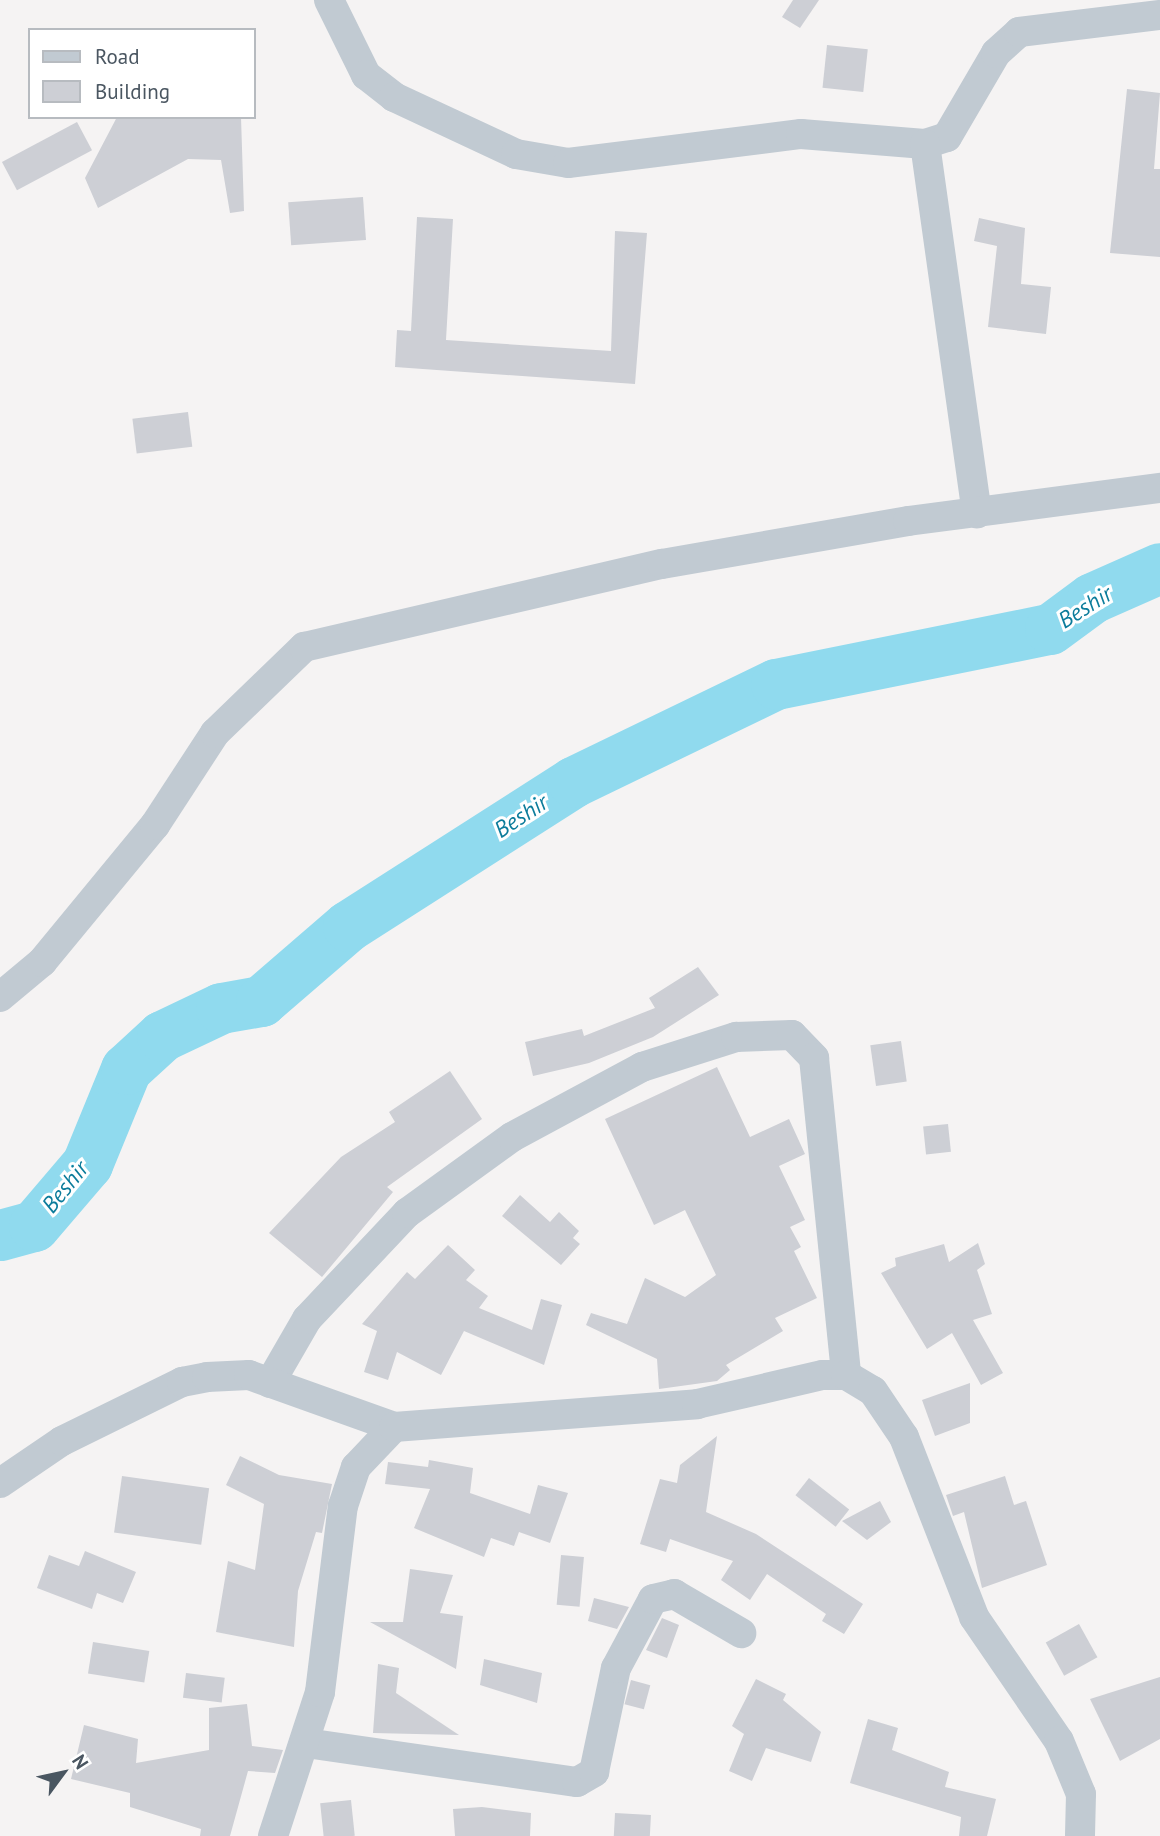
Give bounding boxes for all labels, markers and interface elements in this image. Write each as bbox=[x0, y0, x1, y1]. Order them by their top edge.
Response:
legend bbox=[28, 28, 256, 119]
text: Road bbox=[95, 43, 139, 70]
text: Building bbox=[95, 78, 170, 105]
water label: Beshir bbox=[1053, 580, 1117, 634]
water label: Beshir bbox=[489, 789, 553, 843]
water label: Beshir bbox=[36, 1156, 94, 1218]
north arrow bbox=[28, 1738, 98, 1808]
text: N bbox=[67, 1750, 94, 1773]

